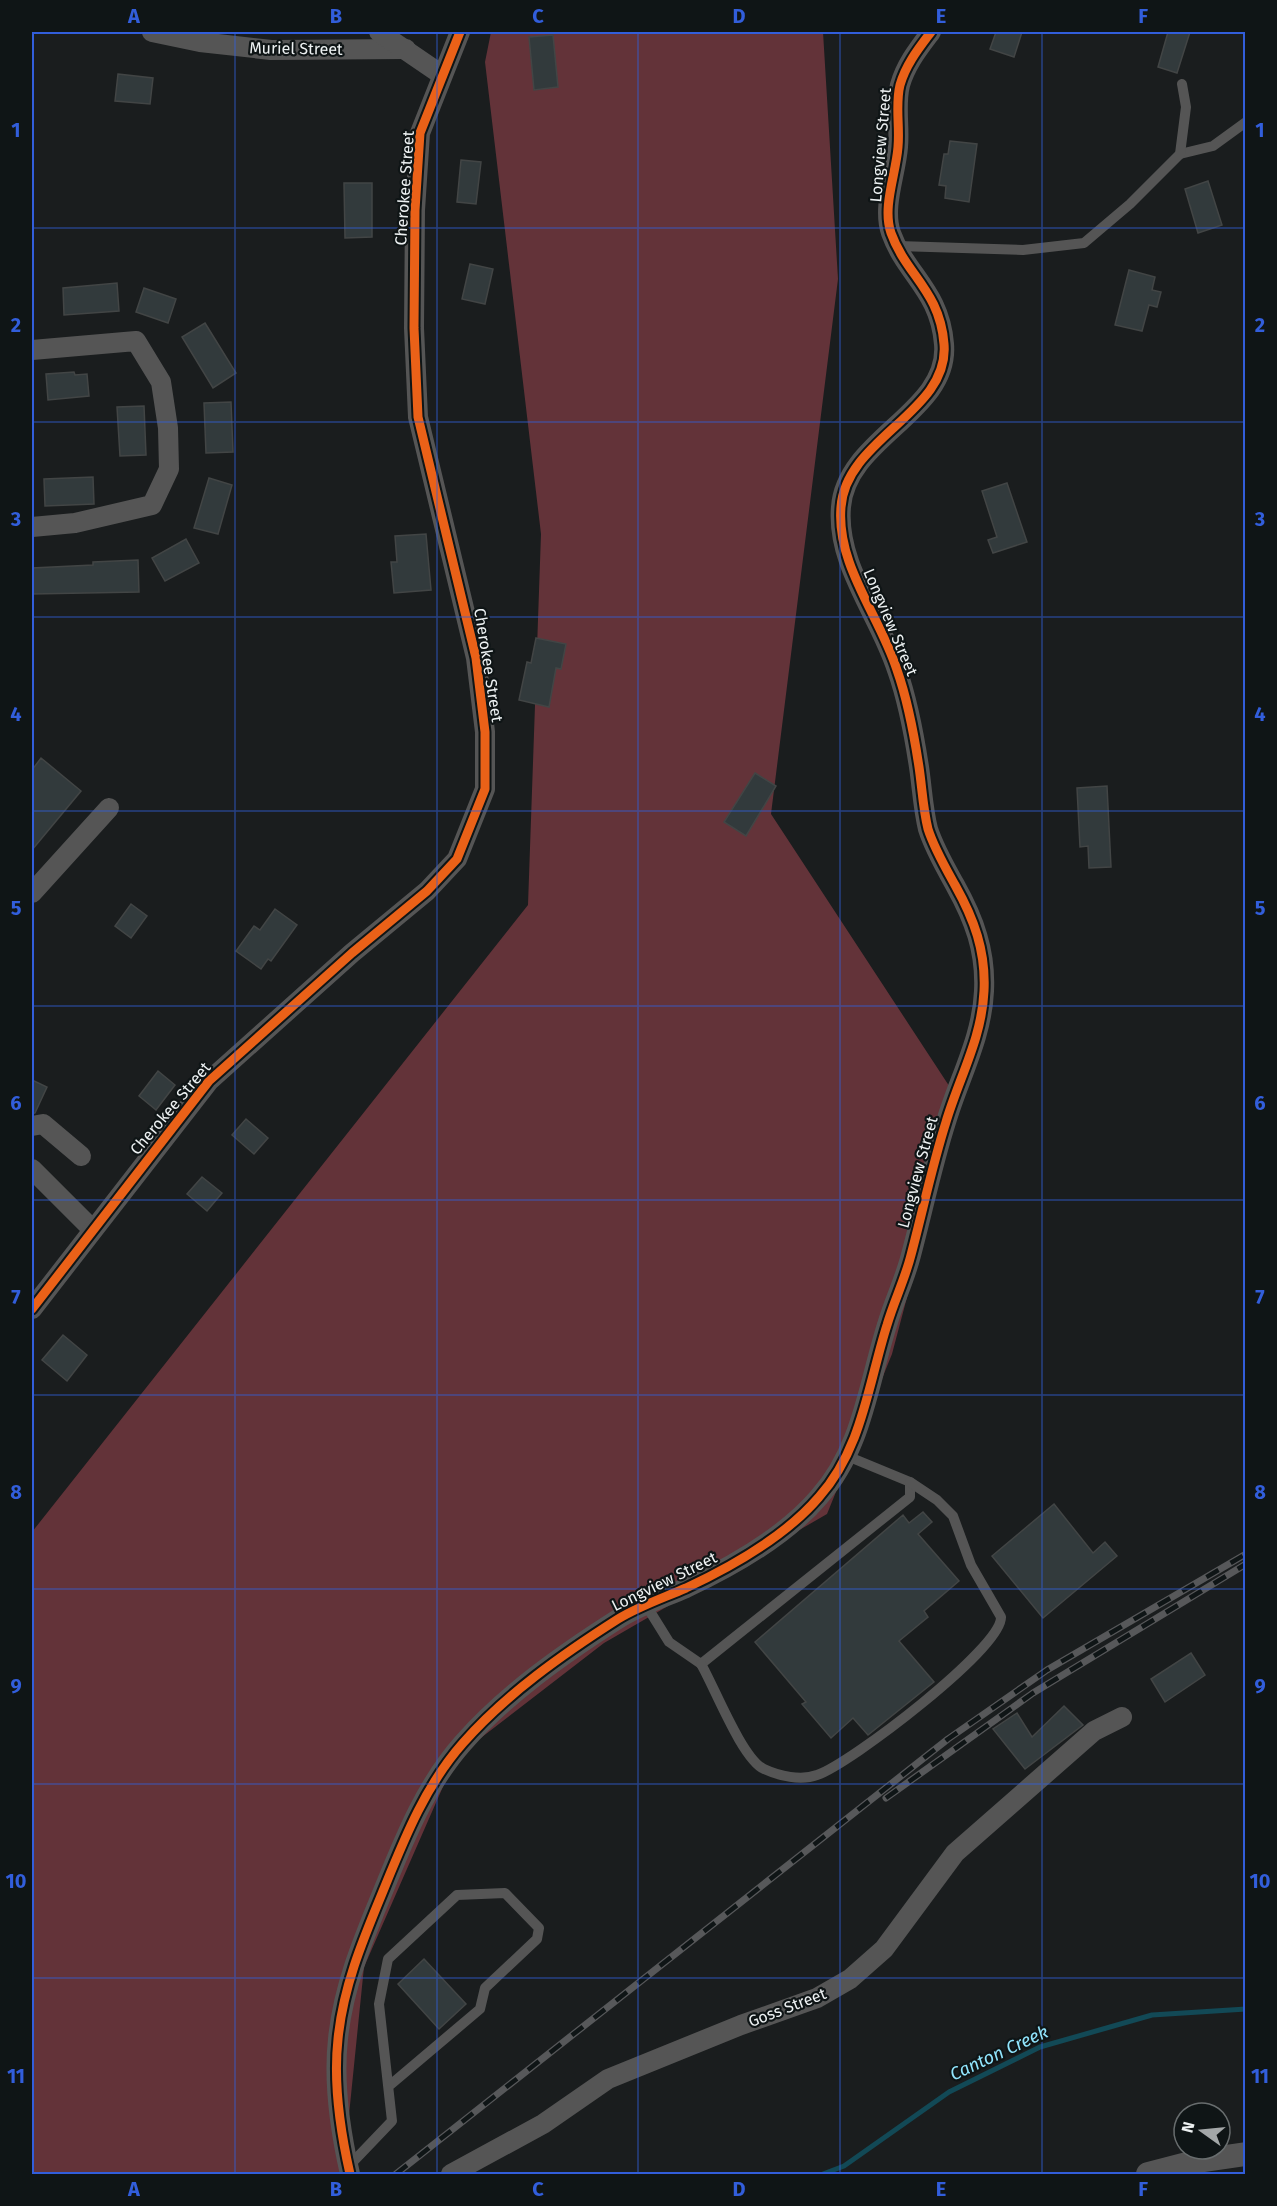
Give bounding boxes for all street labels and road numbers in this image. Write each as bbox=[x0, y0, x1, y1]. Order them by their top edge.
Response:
street label: Muriel Street bbox=[249, 38, 343, 59]
street label: Longview Street bbox=[866, 87, 895, 203]
street label: Cherokee Street bbox=[391, 130, 418, 246]
street label: Longview Street bbox=[859, 566, 922, 679]
street label: Cherokee Street bbox=[470, 607, 507, 724]
street label: Cherokee Street bbox=[126, 1058, 215, 1159]
street label: Longview Street bbox=[893, 1114, 942, 1230]
street label: Longview Street bbox=[608, 1548, 720, 1615]
street label: Goss Street bbox=[746, 1984, 829, 2031]

